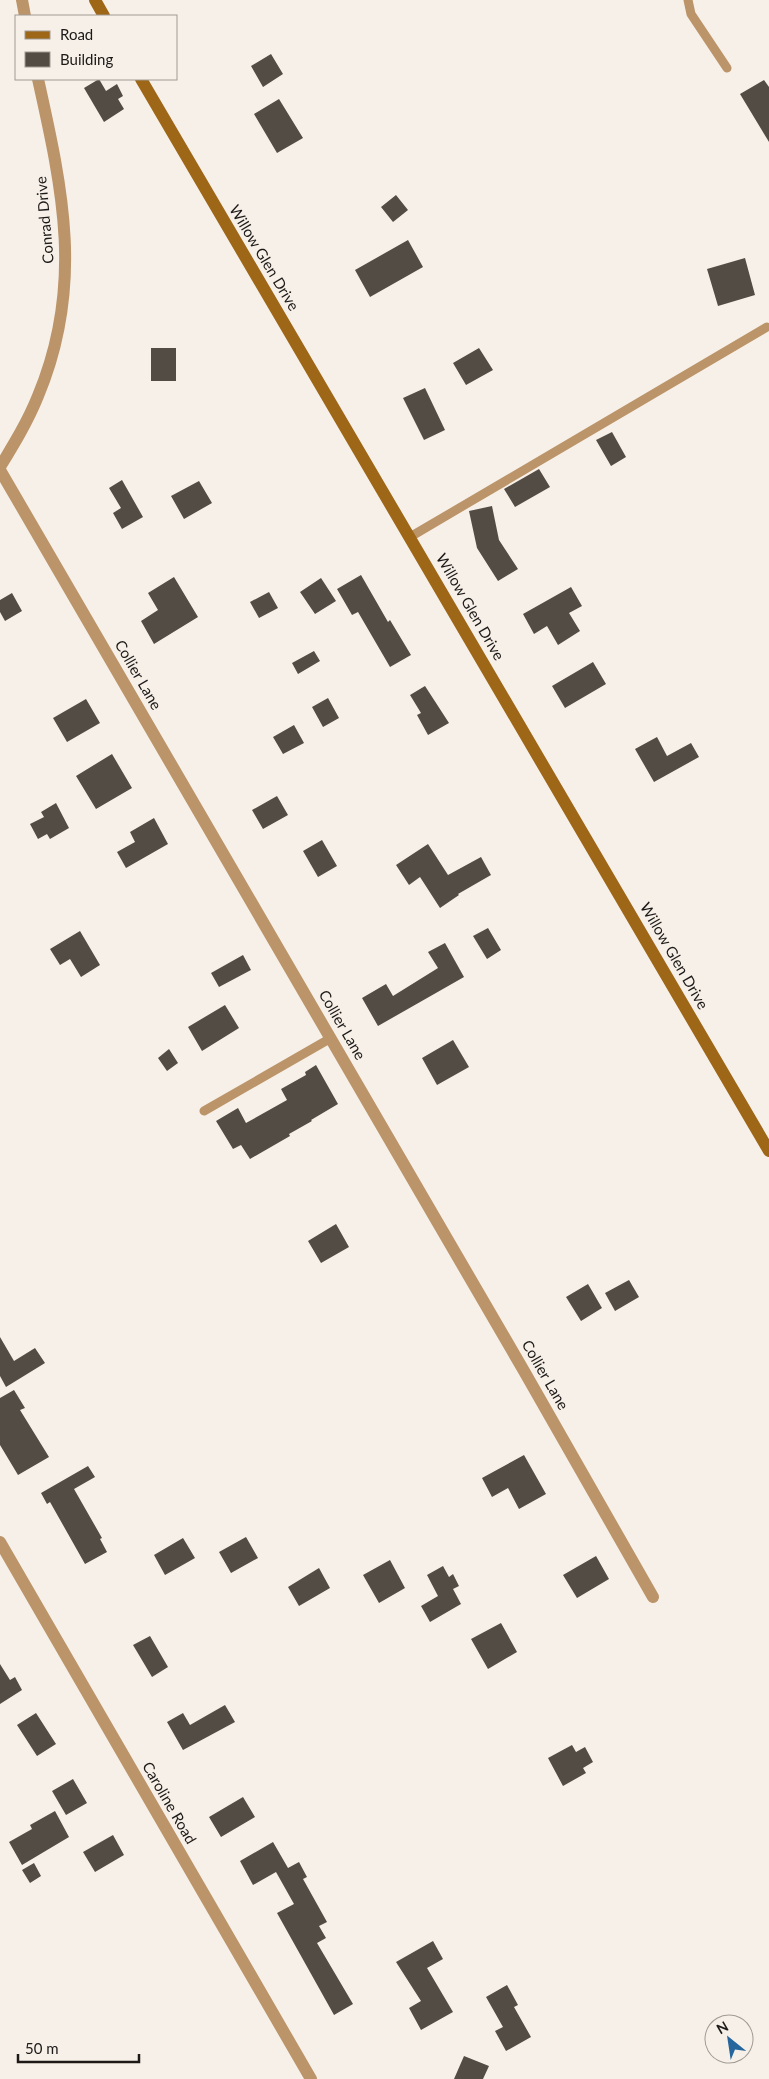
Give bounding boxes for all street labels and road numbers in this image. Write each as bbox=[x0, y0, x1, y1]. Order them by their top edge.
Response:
street label: Conrad Drive bbox=[31, 176, 57, 264]
street label: Willow Glen Drive bbox=[226, 201, 304, 314]
street label: Willow Glen Drive bbox=[433, 550, 509, 663]
street label: Collier Lane bbox=[112, 636, 166, 713]
street label: Willow Glen Drive bbox=[637, 899, 713, 1012]
street label: Collier Lane bbox=[316, 986, 370, 1063]
street label: Collier Lane bbox=[519, 1336, 573, 1413]
street label: Caroline Road bbox=[139, 1758, 201, 1847]

